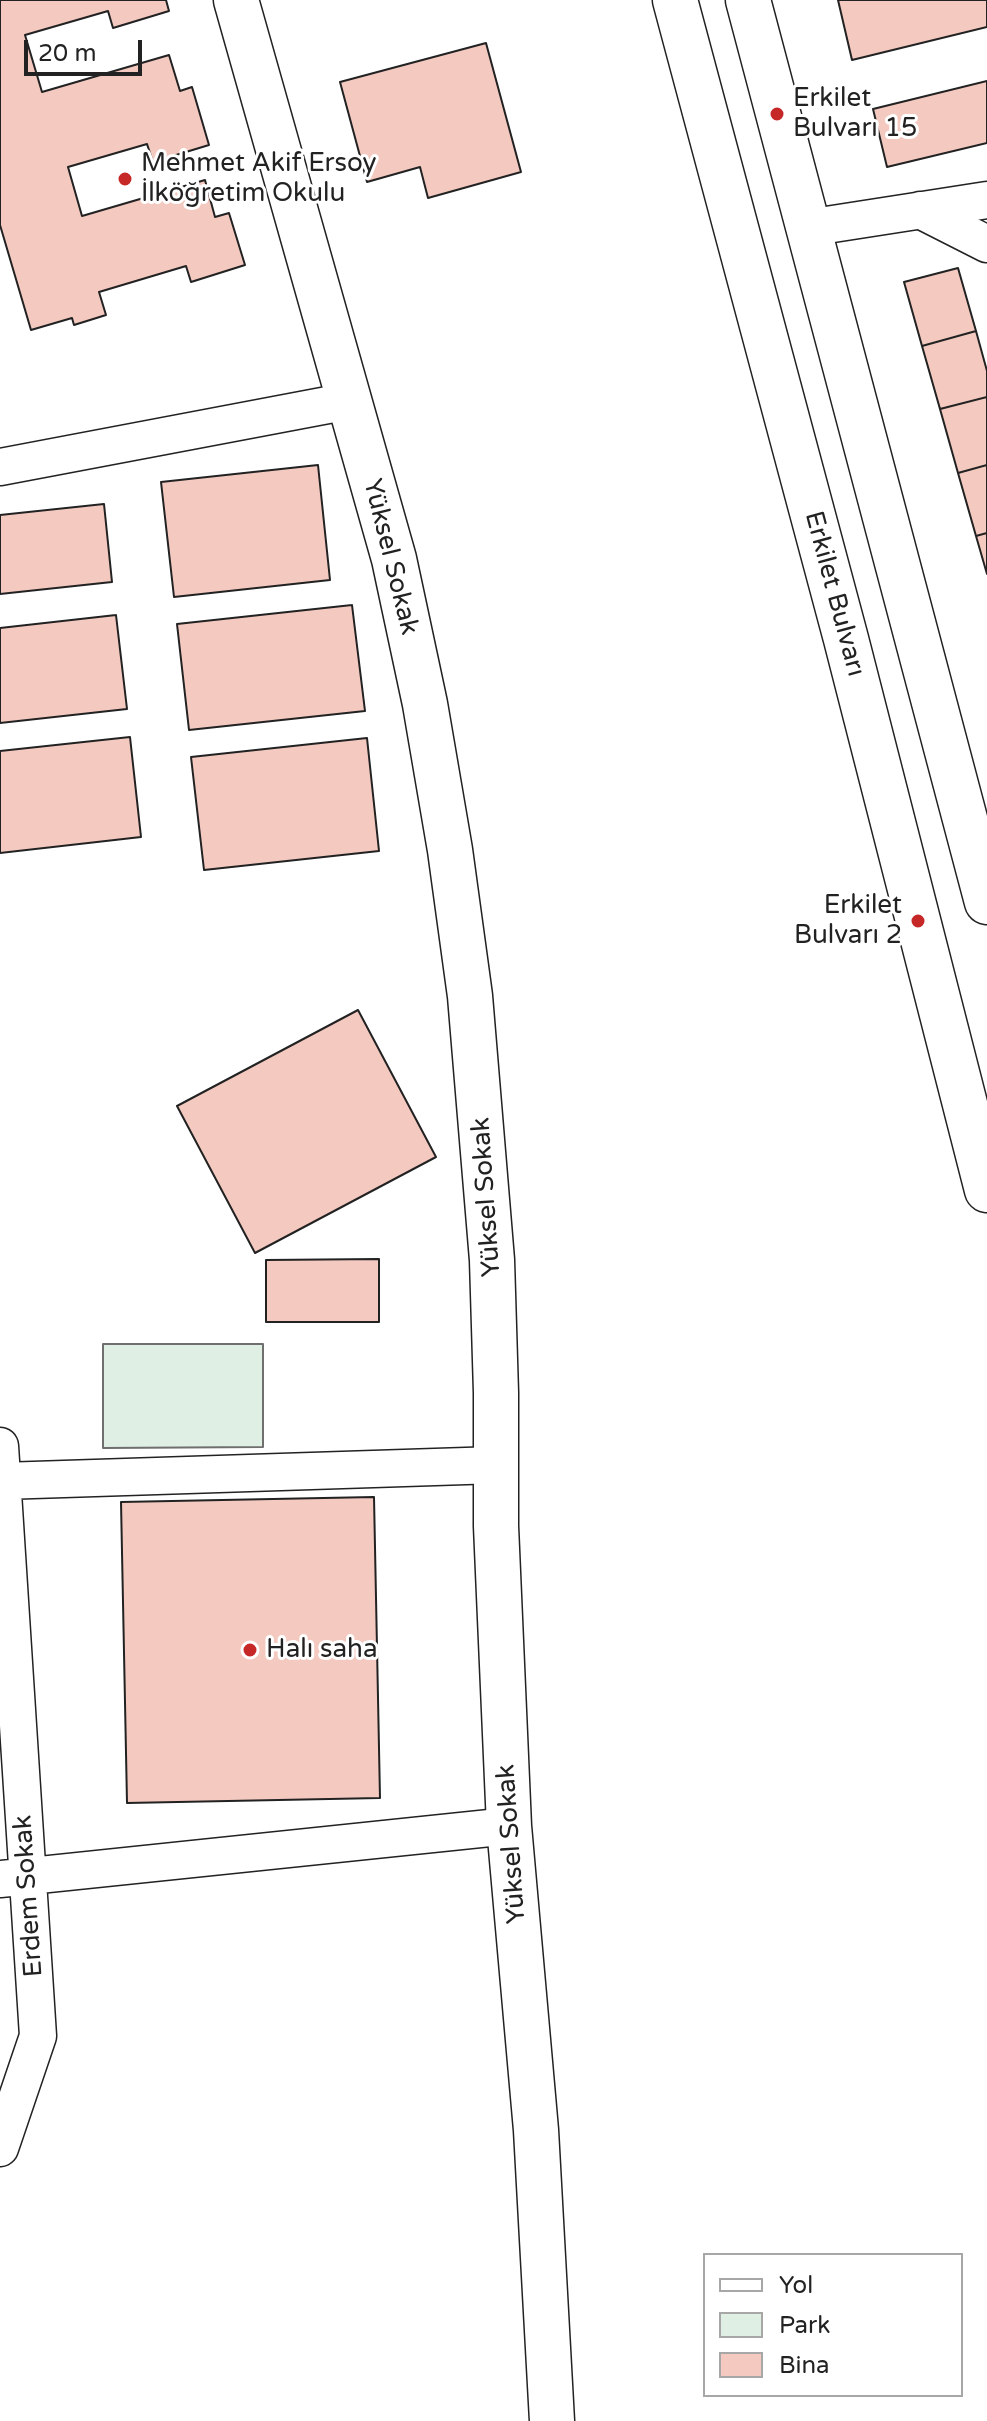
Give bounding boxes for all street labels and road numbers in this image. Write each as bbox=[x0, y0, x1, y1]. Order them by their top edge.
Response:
street label: Yüksel Sokak bbox=[356, 476, 424, 638]
street label: Erkilet Bulvarı bbox=[797, 508, 871, 680]
street label: Yüksel Sokak bbox=[466, 1116, 508, 1278]
street label: Yüksel Sokak bbox=[491, 1763, 533, 1925]
street label: Erdem Sokak bbox=[8, 1814, 50, 1978]

